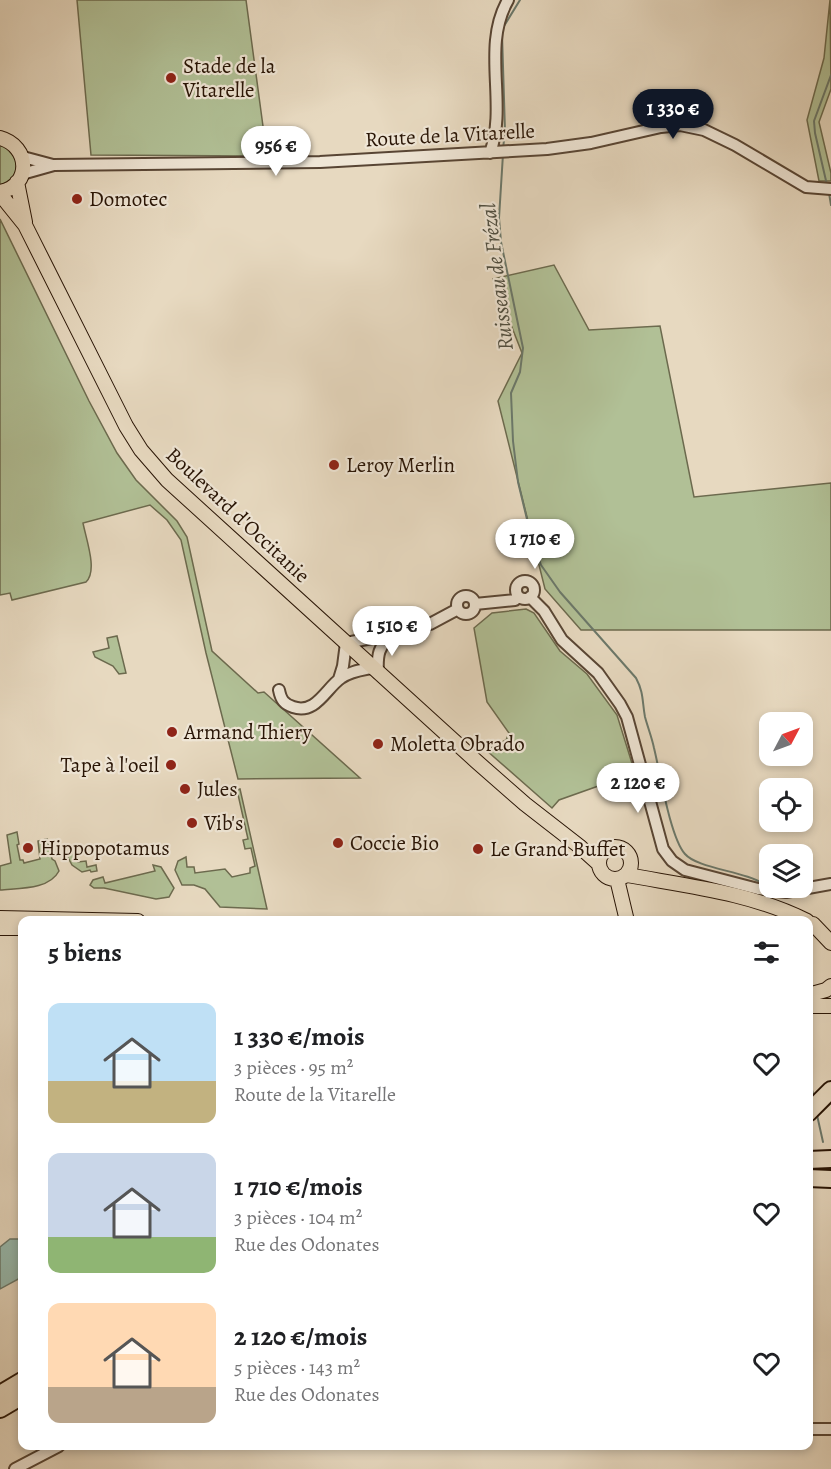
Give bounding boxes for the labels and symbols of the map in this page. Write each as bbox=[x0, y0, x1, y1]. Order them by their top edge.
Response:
place label: Stade de la Vitarelle bbox=[182, 52, 276, 104]
marker: Stade de la Vitarelle bbox=[164, 71, 178, 85]
pin: 1 330 € bbox=[618, 89, 728, 140]
street label: Route de la Vitarelle bbox=[364, 117, 536, 153]
pin: 956 € bbox=[234, 126, 318, 177]
place label: Domotec bbox=[89, 185, 167, 213]
marker: Domotec bbox=[70, 192, 84, 206]
water label: Ruisseau de Frézal bbox=[473, 201, 521, 352]
street label: Boulevard d'Occitanie bbox=[160, 441, 316, 589]
place label: Leroy Merlin bbox=[346, 451, 455, 479]
marker: Leroy Merlin bbox=[327, 458, 341, 472]
pin: 1 710 € bbox=[480, 519, 590, 570]
pin: 1 510 € bbox=[337, 606, 447, 657]
north arrow bbox=[759, 712, 813, 766]
place label: Armand Thiery bbox=[183, 718, 313, 746]
marker: Armand Thiery bbox=[165, 725, 179, 739]
place label: Moletta Obrado bbox=[390, 730, 525, 758]
marker: Moletta Obrado bbox=[371, 737, 385, 751]
place label: Tape à l'oeil bbox=[60, 751, 159, 779]
marker: Tape à l'oeil bbox=[164, 758, 178, 772]
pin: 2 120 € bbox=[583, 763, 693, 814]
place label: Jules bbox=[197, 775, 238, 803]
marker: Jules bbox=[178, 782, 192, 796]
place label: Vib's bbox=[203, 809, 243, 837]
marker: Vib's bbox=[185, 816, 199, 830]
place label: Coccie Bio bbox=[350, 829, 439, 857]
place label: Hippopotamus bbox=[40, 834, 170, 862]
place label: Le Grand Buffet bbox=[490, 835, 626, 863]
marker: Coccie Bio bbox=[331, 836, 345, 850]
marker: Hippopotamus bbox=[21, 841, 35, 855]
marker: Le Grand Buffet bbox=[471, 842, 485, 856]

